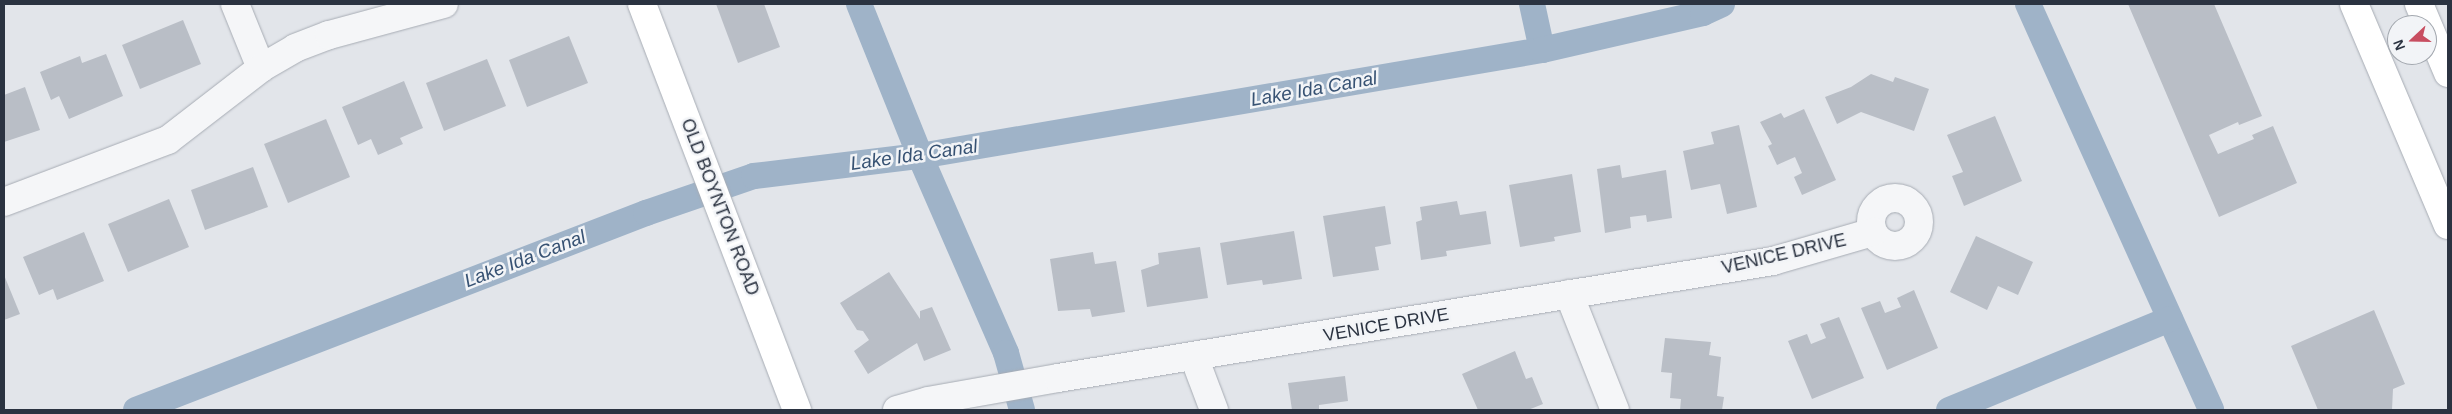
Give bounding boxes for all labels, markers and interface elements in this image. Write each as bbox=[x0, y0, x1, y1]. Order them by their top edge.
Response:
north arrow bbox=[2387, 15, 2437, 65]
text: N bbox=[2390, 37, 2408, 53]
water label: Lake Ida Canal bbox=[1249, 67, 1379, 111]
street label: OLD BOYNTON ROAD bbox=[676, 116, 764, 298]
water label: Lake Ida Canal bbox=[849, 135, 979, 175]
water label: Lake Ida Canal bbox=[461, 225, 589, 293]
street label: VENICE DRIVE bbox=[1720, 229, 1848, 279]
street label: VENICE DRIVE bbox=[1322, 303, 1450, 347]

